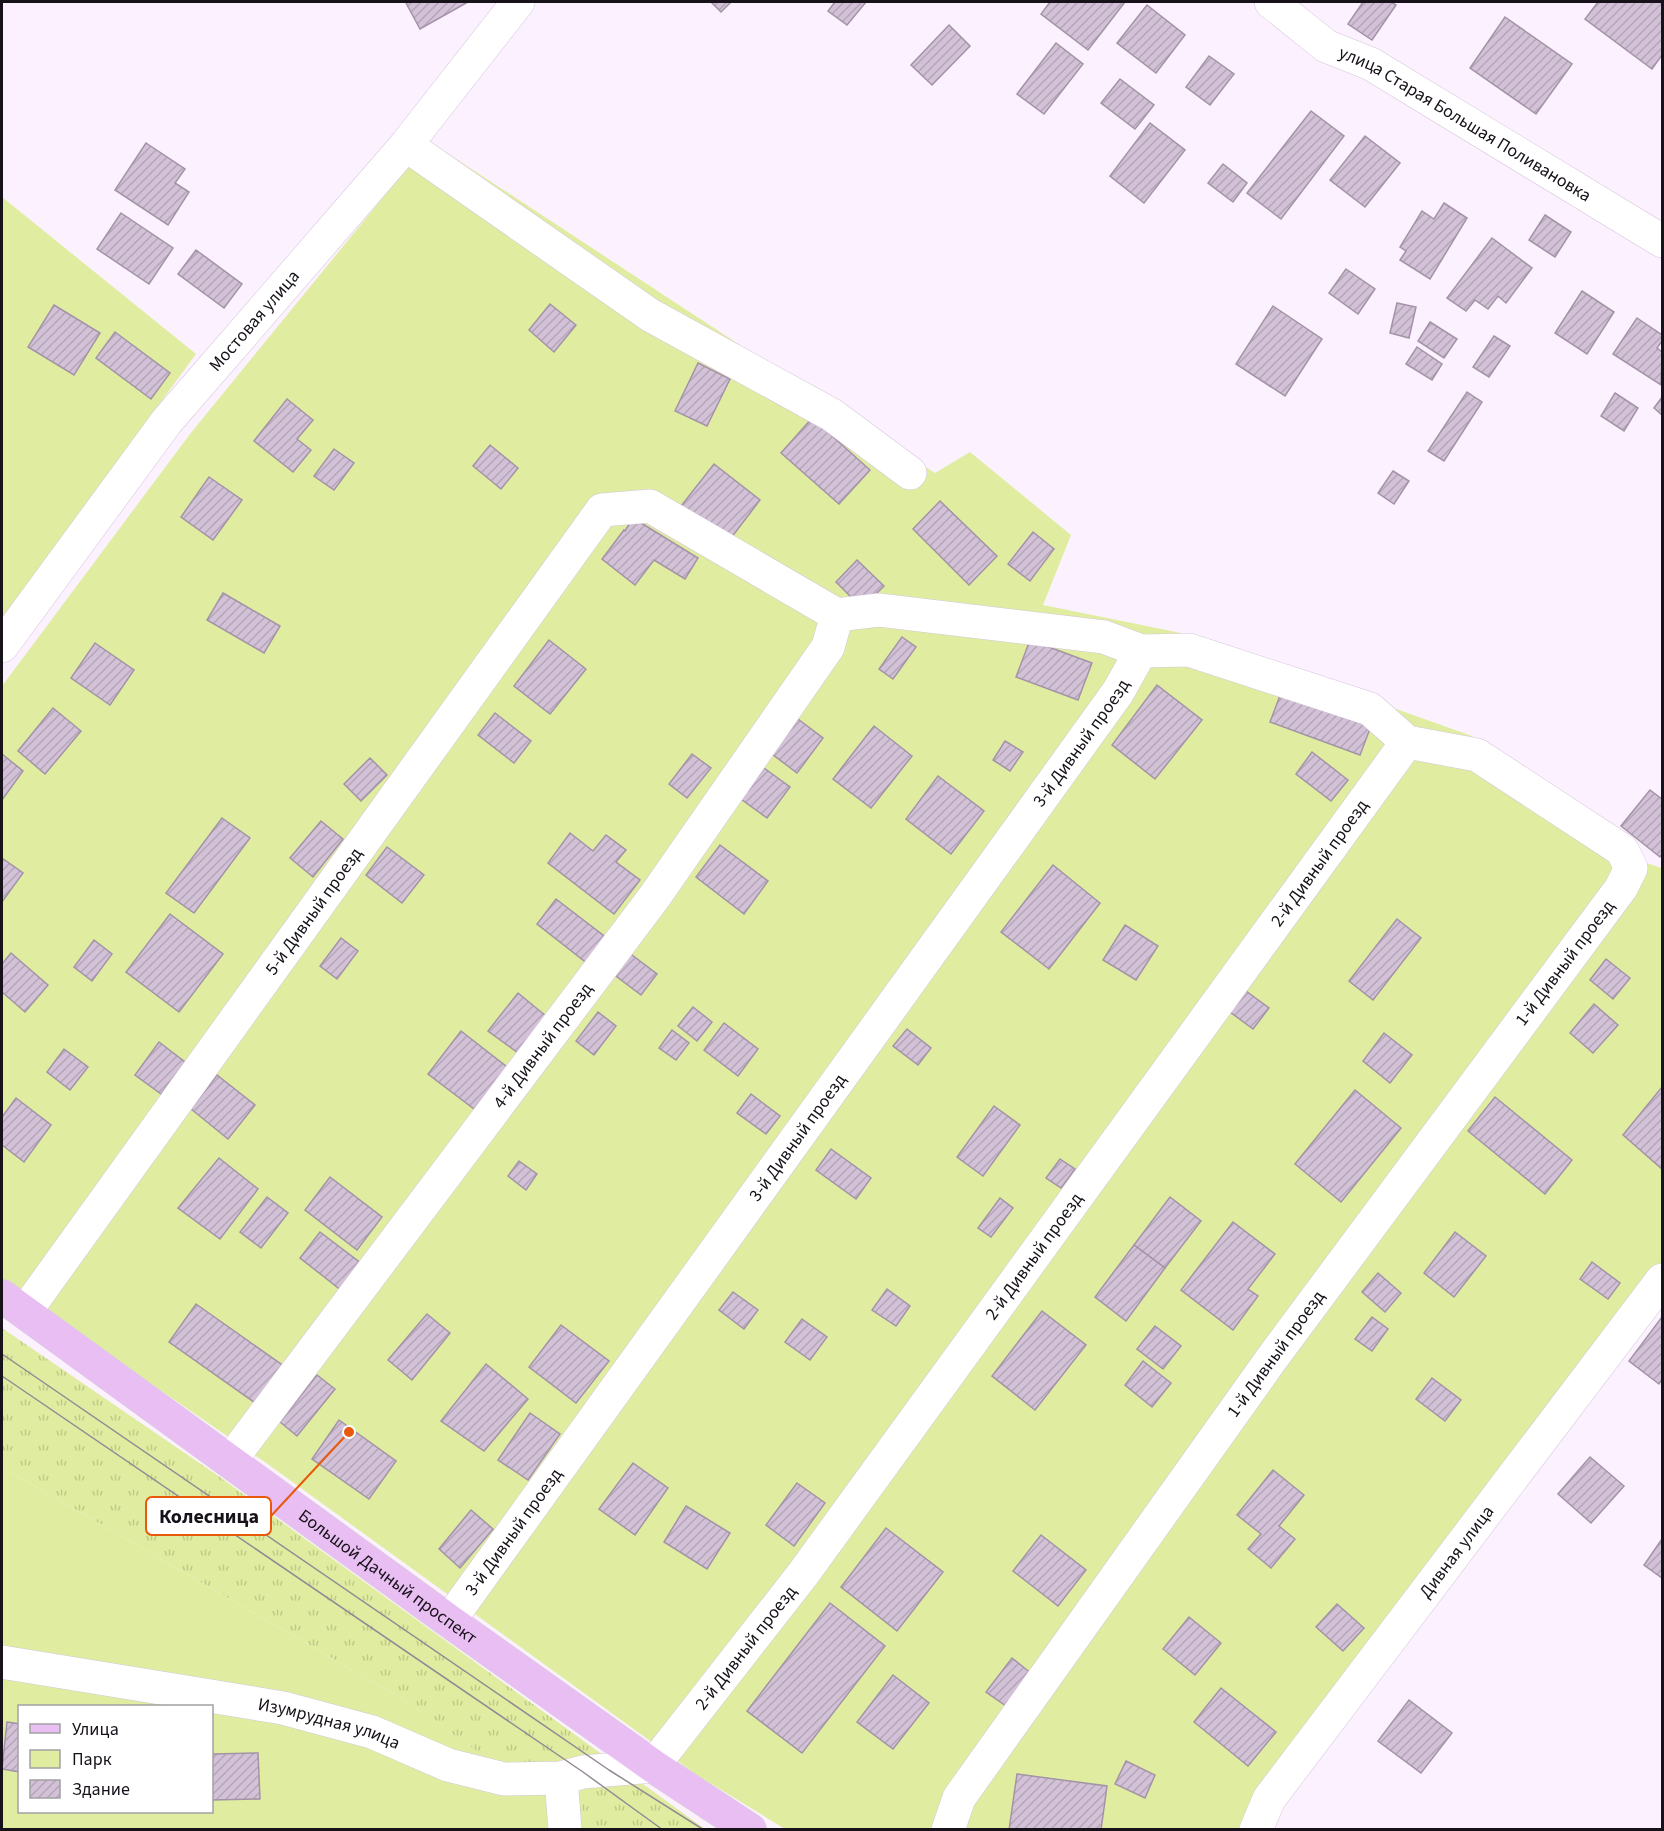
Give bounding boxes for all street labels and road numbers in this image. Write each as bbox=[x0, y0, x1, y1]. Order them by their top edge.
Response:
street label: улица Старая Большая Поливановка bbox=[1335, 40, 1596, 208]
street label: Мостовая улица bbox=[203, 264, 305, 377]
street label: 3-й Дивный проезд bbox=[1027, 674, 1136, 812]
street label: 2-й Дивный проезд bbox=[1265, 794, 1374, 932]
street label: 5-й Дивный проезд bbox=[259, 842, 368, 980]
street label: 1-й Дивный проезд bbox=[1509, 895, 1621, 1031]
street label: 4-й Дивный проезд bbox=[487, 977, 598, 1114]
street label: 3-й Дивный проезд bbox=[743, 1068, 852, 1206]
street label: 2-й Дивный проезд bbox=[979, 1187, 1089, 1325]
street label: 1-й Дивный проезд bbox=[1221, 1285, 1331, 1423]
street label: 3-й Дивный проезд bbox=[459, 1463, 568, 1601]
street label: Дивная улица bbox=[1413, 1500, 1500, 1603]
street label: Большой Дачный проспект bbox=[293, 1503, 482, 1650]
street label: 2-й Дивный проезд bbox=[689, 1580, 802, 1715]
street label: Изумрудная улица bbox=[256, 1692, 404, 1755]

